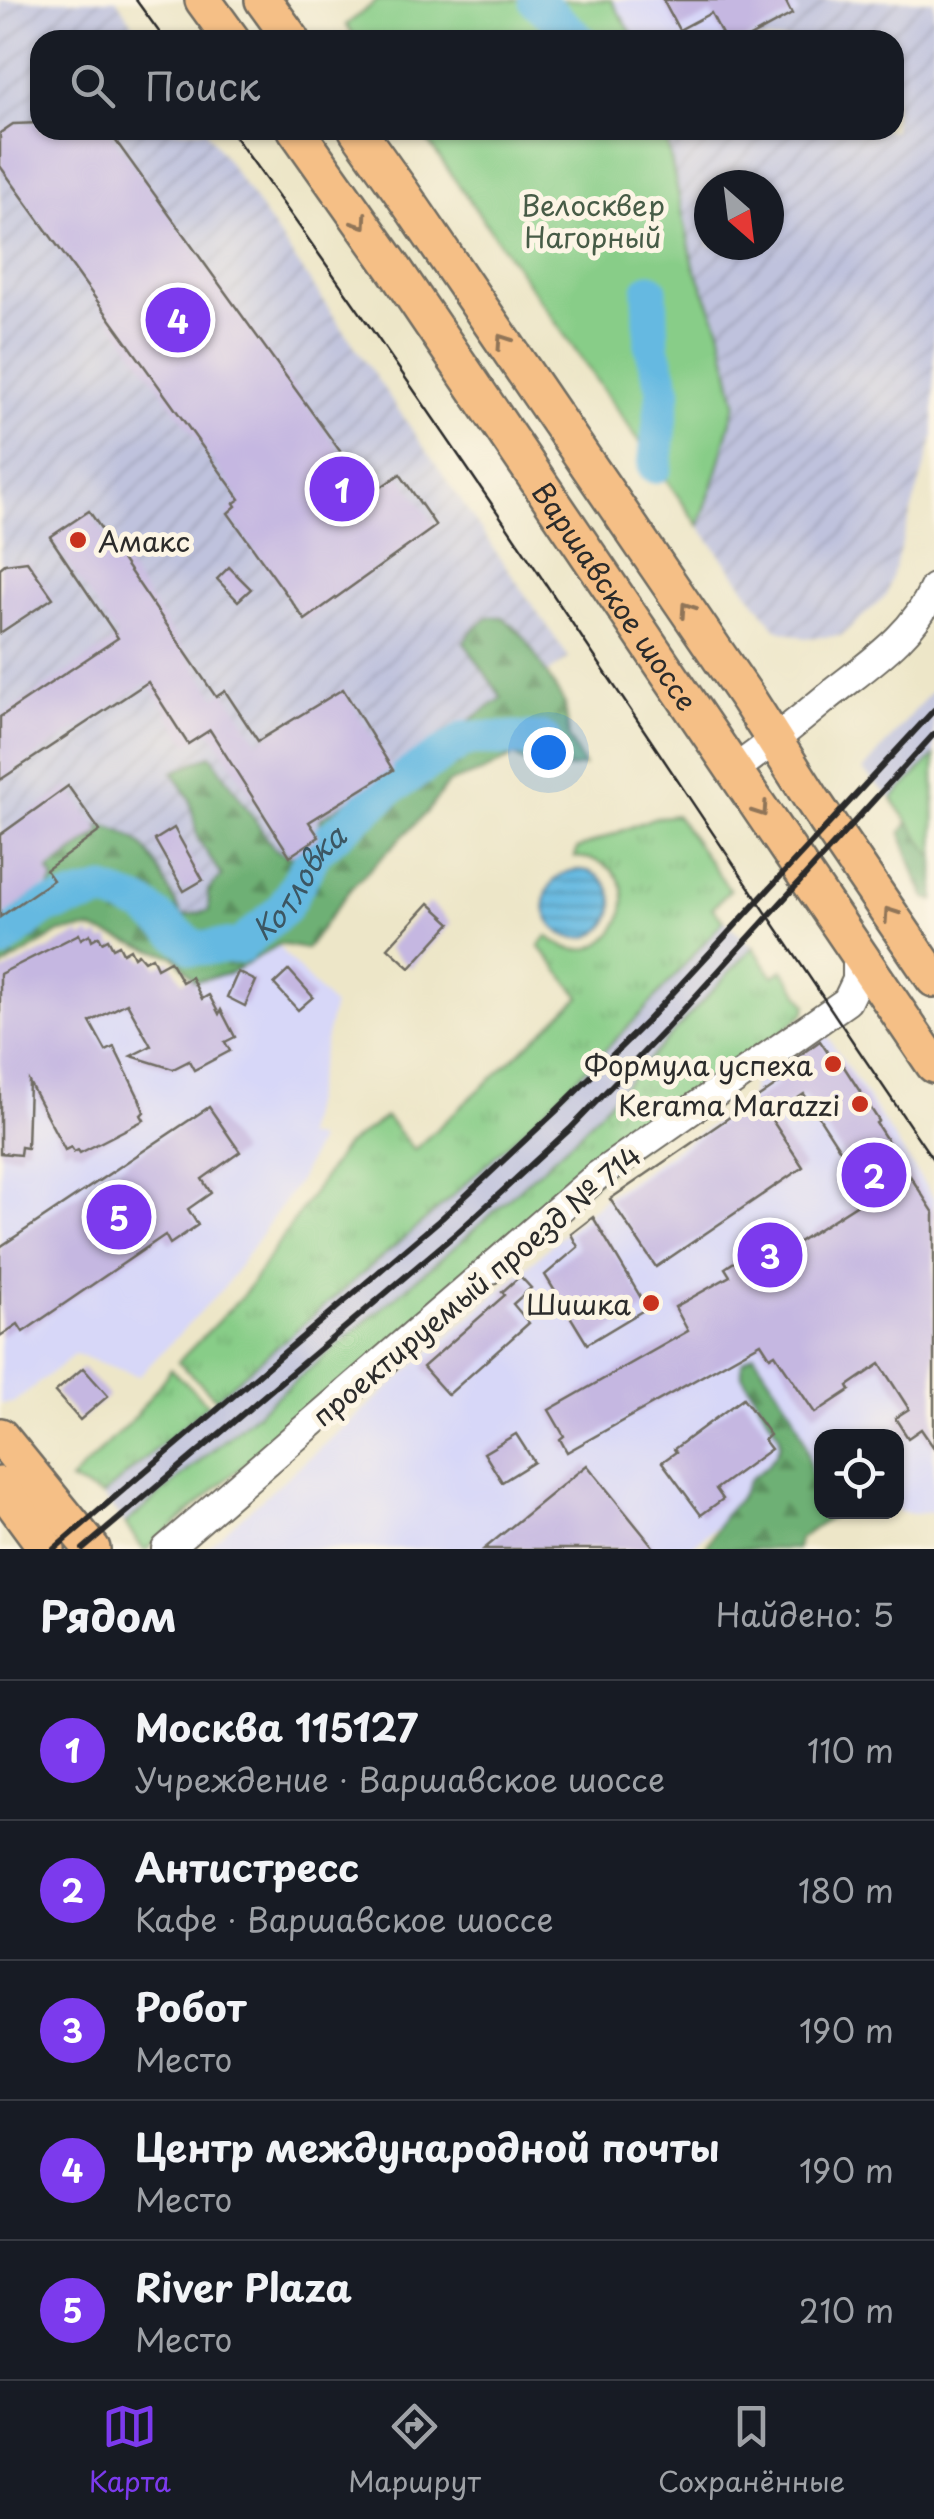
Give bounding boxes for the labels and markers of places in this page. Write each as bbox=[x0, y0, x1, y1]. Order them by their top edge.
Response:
pin: 4 bbox=[146, 282, 210, 358]
pin: 1 bbox=[310, 452, 374, 526]
place label: Амакс bbox=[98, 519, 190, 562]
marker: Амакс bbox=[67, 529, 89, 551]
place label: Формула успеха bbox=[584, 1043, 814, 1086]
marker: Формула успеха bbox=[822, 1053, 844, 1075]
place label: Kerama Marazzi bbox=[618, 1083, 840, 1126]
marker: Kerama Marazzi bbox=[849, 1093, 871, 1115]
pin: 2 bbox=[842, 1138, 906, 1212]
pin: 5 bbox=[86, 1180, 152, 1254]
pin: 3 bbox=[738, 1218, 802, 1292]
place label: Шишка bbox=[526, 1282, 631, 1325]
marker: Шишка bbox=[640, 1292, 662, 1314]

